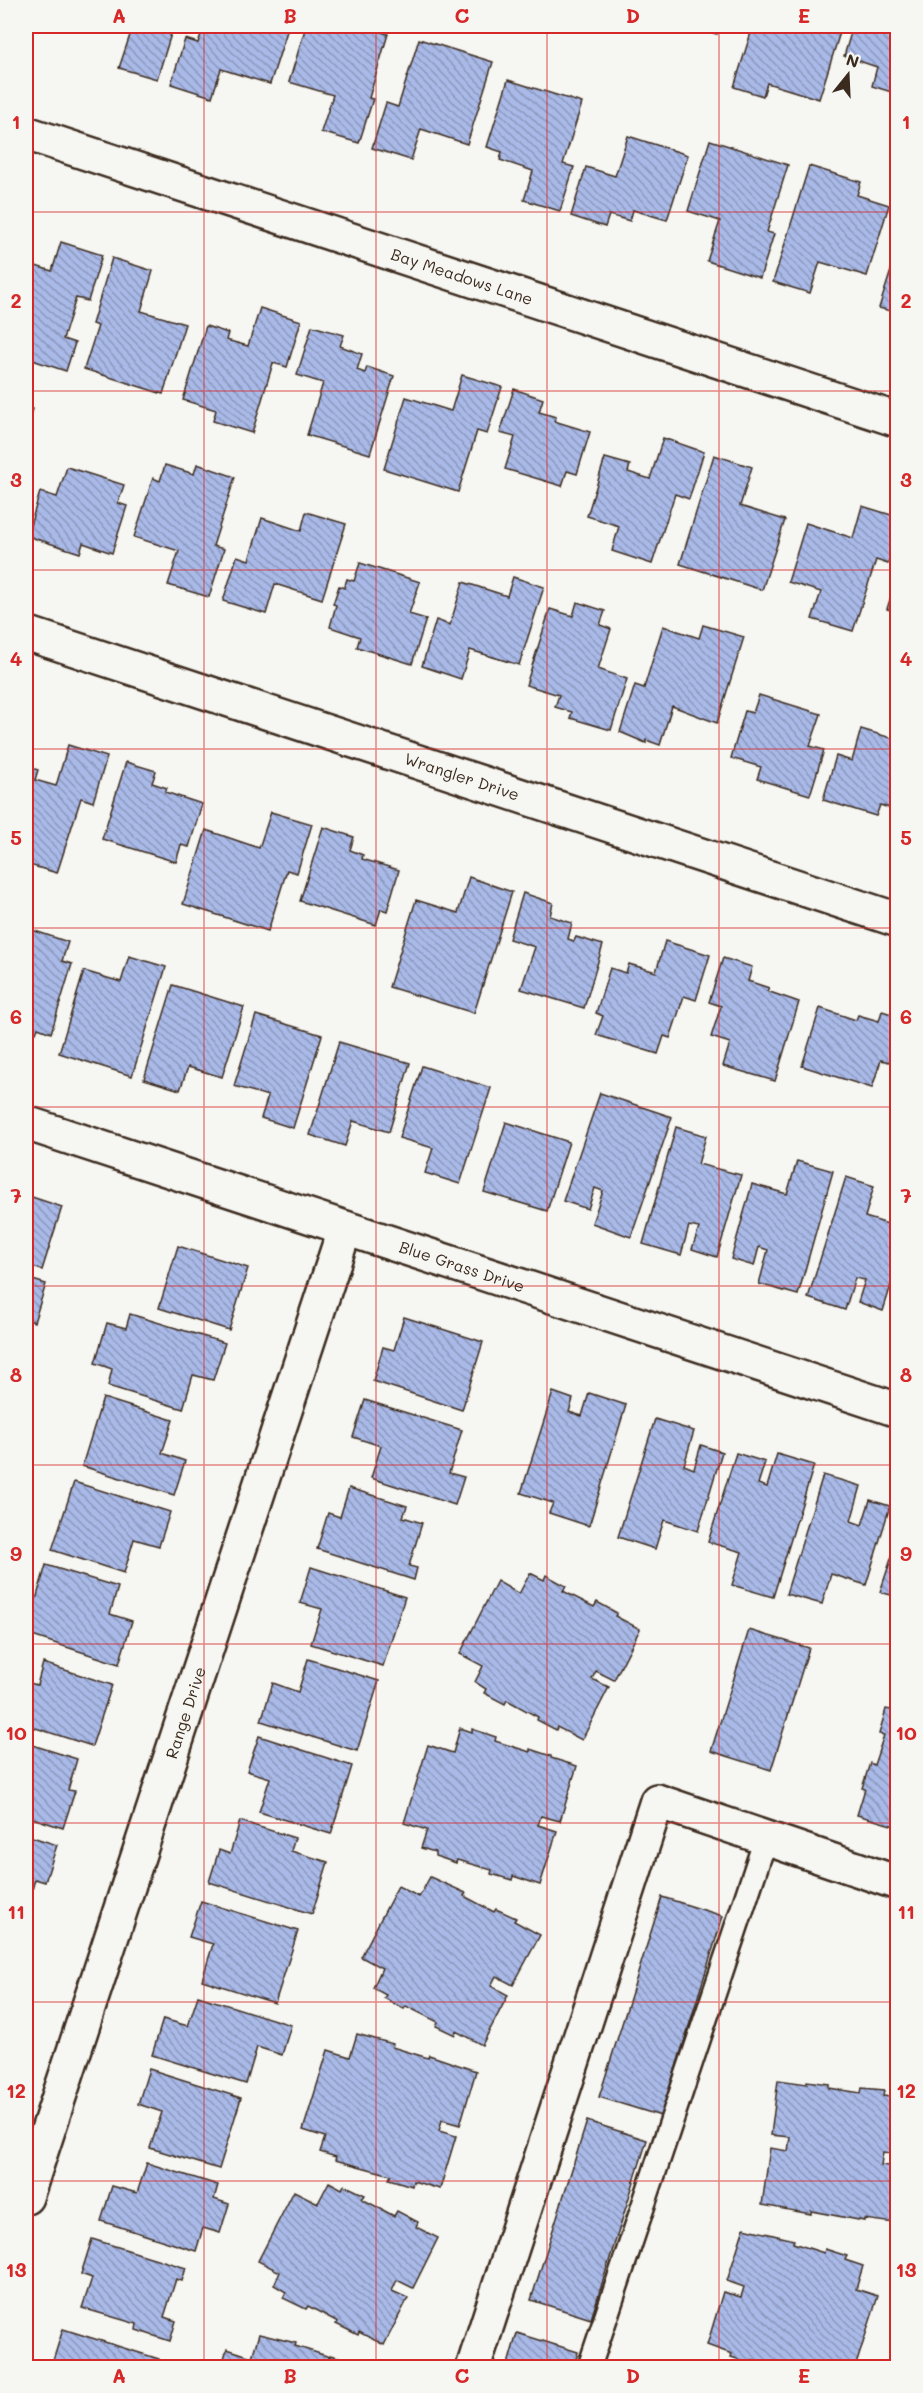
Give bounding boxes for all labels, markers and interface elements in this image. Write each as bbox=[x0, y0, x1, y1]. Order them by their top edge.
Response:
text: A bbox=[112, 2, 126, 28]
text: B bbox=[283, 2, 297, 28]
text: C bbox=[455, 2, 470, 28]
text: D bbox=[626, 2, 640, 28]
text: E bbox=[798, 2, 810, 28]
north arrow bbox=[818, 45, 878, 105]
text: N bbox=[844, 48, 862, 72]
text: 1 bbox=[12, 108, 20, 134]
text: 1 bbox=[902, 108, 910, 134]
street label: Bay Meadows Lane bbox=[388, 243, 536, 309]
text: 2 bbox=[10, 287, 22, 313]
text: 2 bbox=[900, 287, 912, 313]
text: 3 bbox=[10, 466, 22, 492]
text: 3 bbox=[900, 466, 912, 492]
text: 4 bbox=[10, 645, 23, 671]
text: 4 bbox=[900, 645, 913, 671]
street label: Wrangler Drive bbox=[402, 747, 522, 805]
text: 5 bbox=[10, 824, 22, 850]
text: 5 bbox=[900, 824, 912, 850]
text: 6 bbox=[10, 1003, 22, 1029]
text: 6 bbox=[900, 1003, 912, 1029]
text: 7 bbox=[10, 1182, 22, 1208]
text: 7 bbox=[900, 1182, 912, 1208]
street label: Blue Grass Drive bbox=[397, 1236, 527, 1296]
text: 8 bbox=[10, 1361, 22, 1387]
text: 8 bbox=[900, 1361, 912, 1387]
text: 9 bbox=[10, 1540, 22, 1566]
text: 9 bbox=[900, 1540, 912, 1566]
street label: Range Drive bbox=[160, 1664, 210, 1761]
text: 10 bbox=[5, 1719, 27, 1745]
text: 10 bbox=[895, 1719, 917, 1745]
text: 11 bbox=[7, 1898, 25, 1924]
text: 11 bbox=[897, 1898, 915, 1924]
text: 12 bbox=[6, 2077, 26, 2103]
text: 12 bbox=[896, 2077, 916, 2103]
text: 13 bbox=[6, 2256, 26, 2282]
text: 13 bbox=[896, 2256, 916, 2282]
text: A bbox=[112, 2362, 126, 2388]
text: B bbox=[283, 2362, 297, 2388]
text: C bbox=[455, 2362, 470, 2388]
text: D bbox=[626, 2362, 640, 2388]
text: E bbox=[798, 2362, 810, 2388]

